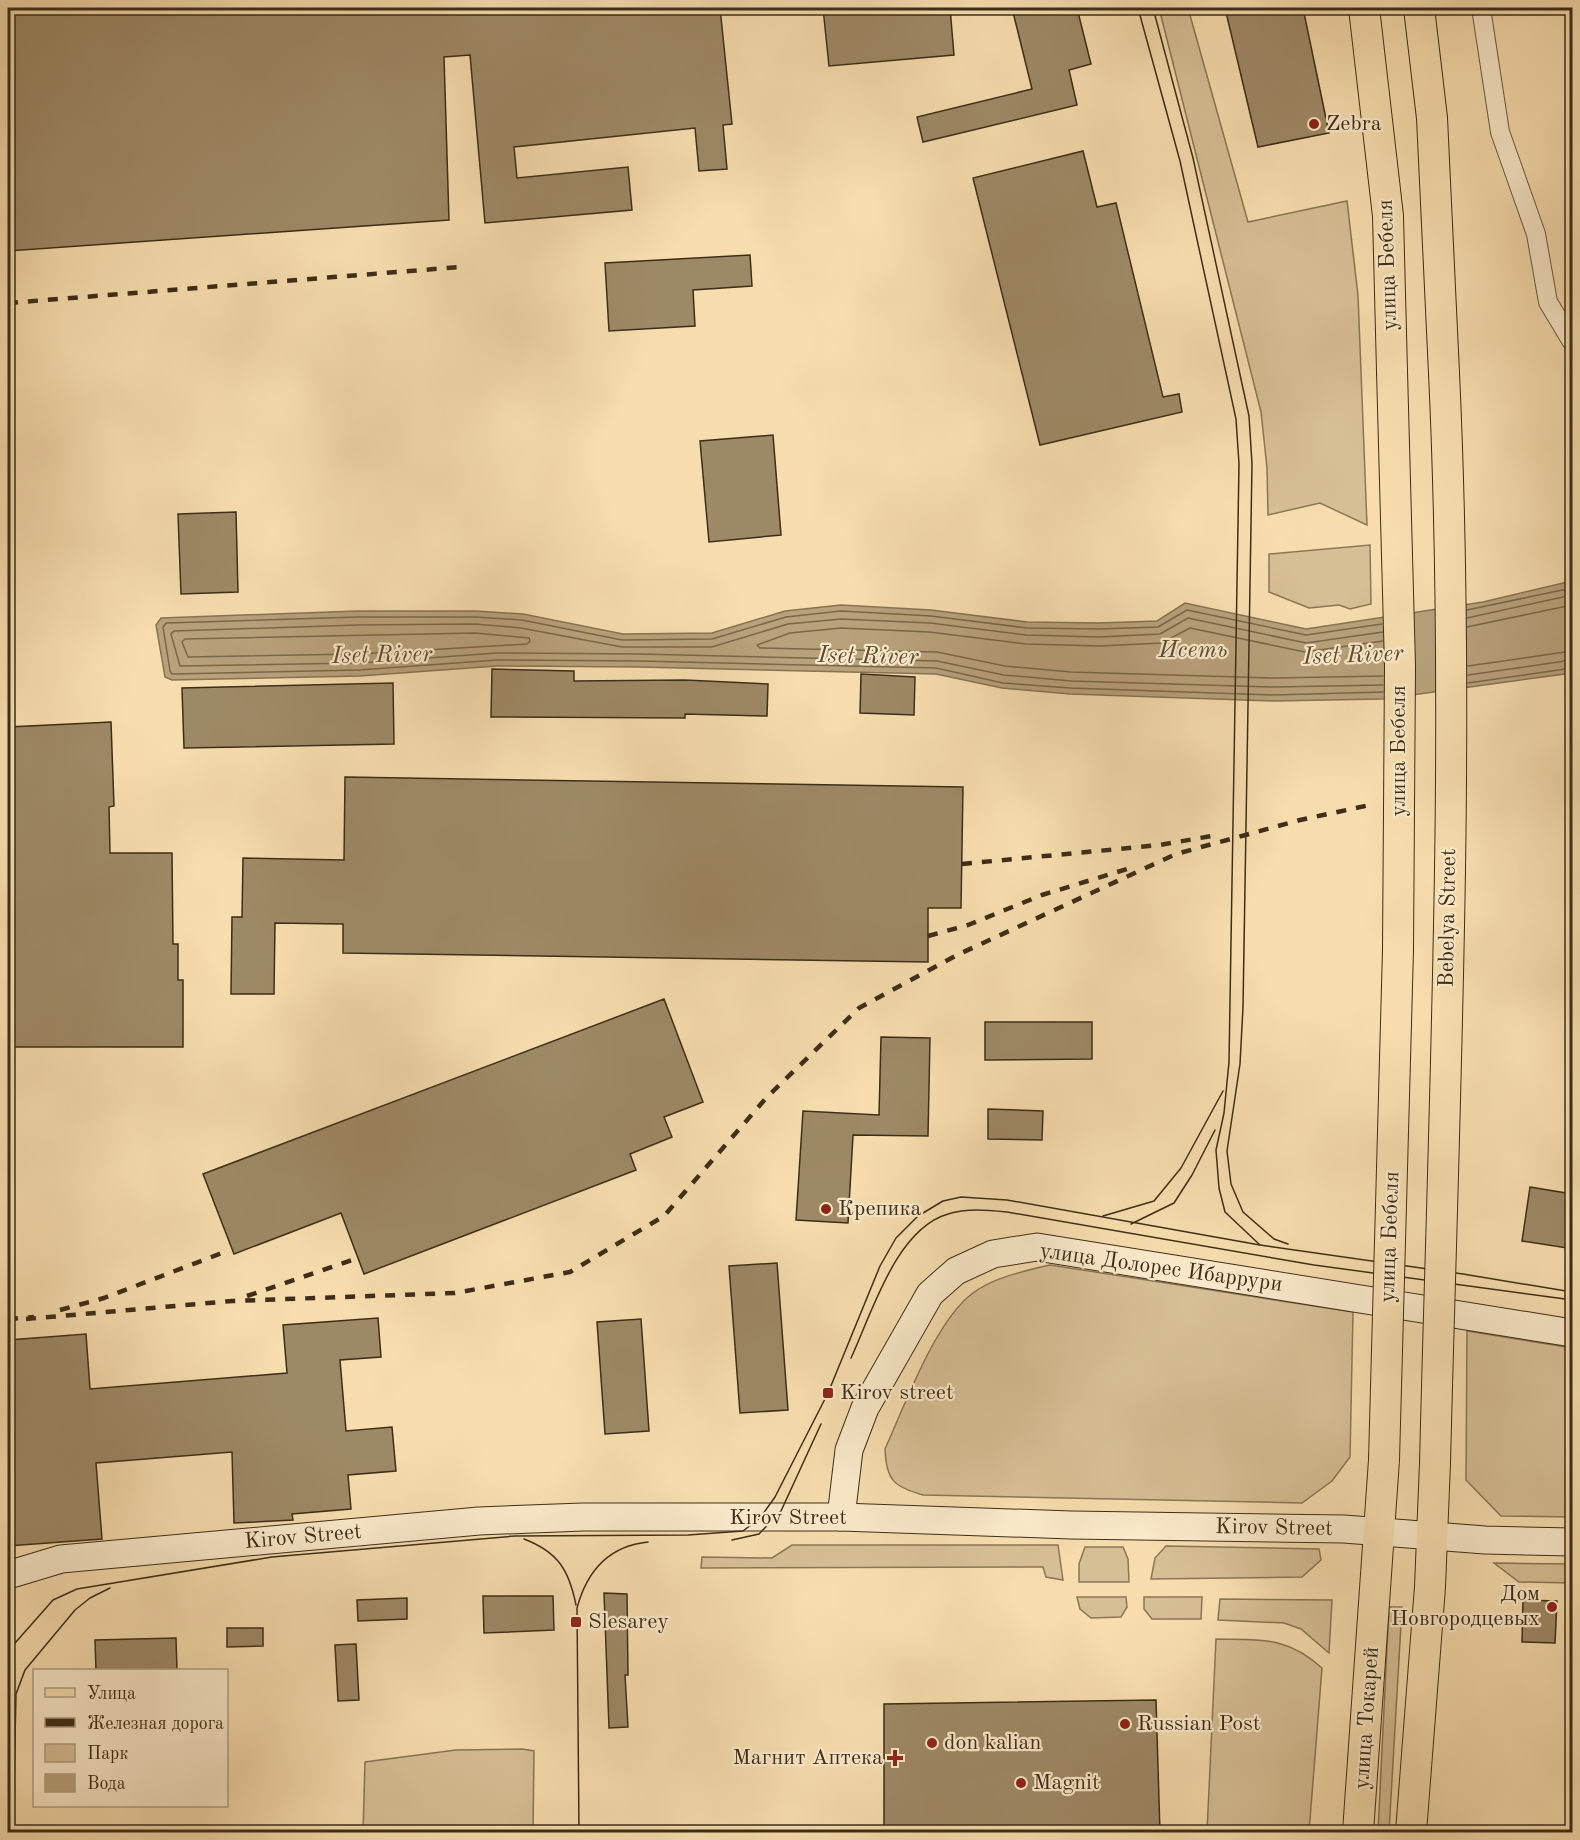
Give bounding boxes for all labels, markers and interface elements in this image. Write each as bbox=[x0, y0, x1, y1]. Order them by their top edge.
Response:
place label: Zebra bbox=[1326, 113, 1382, 135]
marker: Zebra bbox=[1307, 117, 1321, 131]
street label: улица Бебеля bbox=[1375, 199, 1401, 331]
water label: Исеть bbox=[1157, 639, 1228, 663]
water label: Iset River bbox=[1301, 642, 1404, 670]
water label: Iset River bbox=[330, 643, 433, 669]
water label: Iset River bbox=[816, 644, 919, 670]
street label: улица Бебеля bbox=[1388, 685, 1410, 817]
street label: Bebelya Street bbox=[1436, 848, 1460, 988]
street label: улица Бебеля bbox=[1377, 1171, 1403, 1303]
place label: Крепика bbox=[838, 1198, 921, 1220]
marker: Крепика bbox=[819, 1202, 833, 1216]
street label: улица Долорес Ибаррури bbox=[1038, 1240, 1284, 1296]
place label: Kirov street bbox=[840, 1382, 954, 1404]
marker: Kirov street bbox=[821, 1386, 835, 1400]
street label: Kirov Street bbox=[729, 1507, 847, 1529]
street label: Kirov Street bbox=[1215, 1516, 1333, 1540]
street label: Kirov Street bbox=[243, 1521, 363, 1553]
place label: Дом Новгородцевых bbox=[1391, 1583, 1540, 1630]
marker: Дом Новгородцевых bbox=[1545, 1600, 1559, 1614]
place label: Slesarey bbox=[588, 1611, 669, 1633]
marker: Slesarey bbox=[569, 1615, 583, 1629]
street label: улица Токарей bbox=[1351, 1646, 1383, 1790]
legend bbox=[33, 1669, 228, 1807]
text: Улица bbox=[87, 1685, 136, 1703]
place label: Russian Post bbox=[1137, 1713, 1260, 1735]
text: Железная дорога bbox=[87, 1715, 224, 1733]
marker: Russian Post bbox=[1118, 1717, 1132, 1731]
place label: don kalian bbox=[944, 1732, 1041, 1754]
marker: don kalian bbox=[925, 1736, 939, 1750]
text: Парк bbox=[87, 1745, 128, 1763]
place label: Магнит Аптека bbox=[732, 1747, 883, 1769]
marker: Магнит Аптека bbox=[888, 1751, 902, 1765]
place label: Magnit bbox=[1033, 1772, 1100, 1794]
text: Вода bbox=[87, 1775, 126, 1793]
marker: Magnit bbox=[1014, 1776, 1028, 1790]

